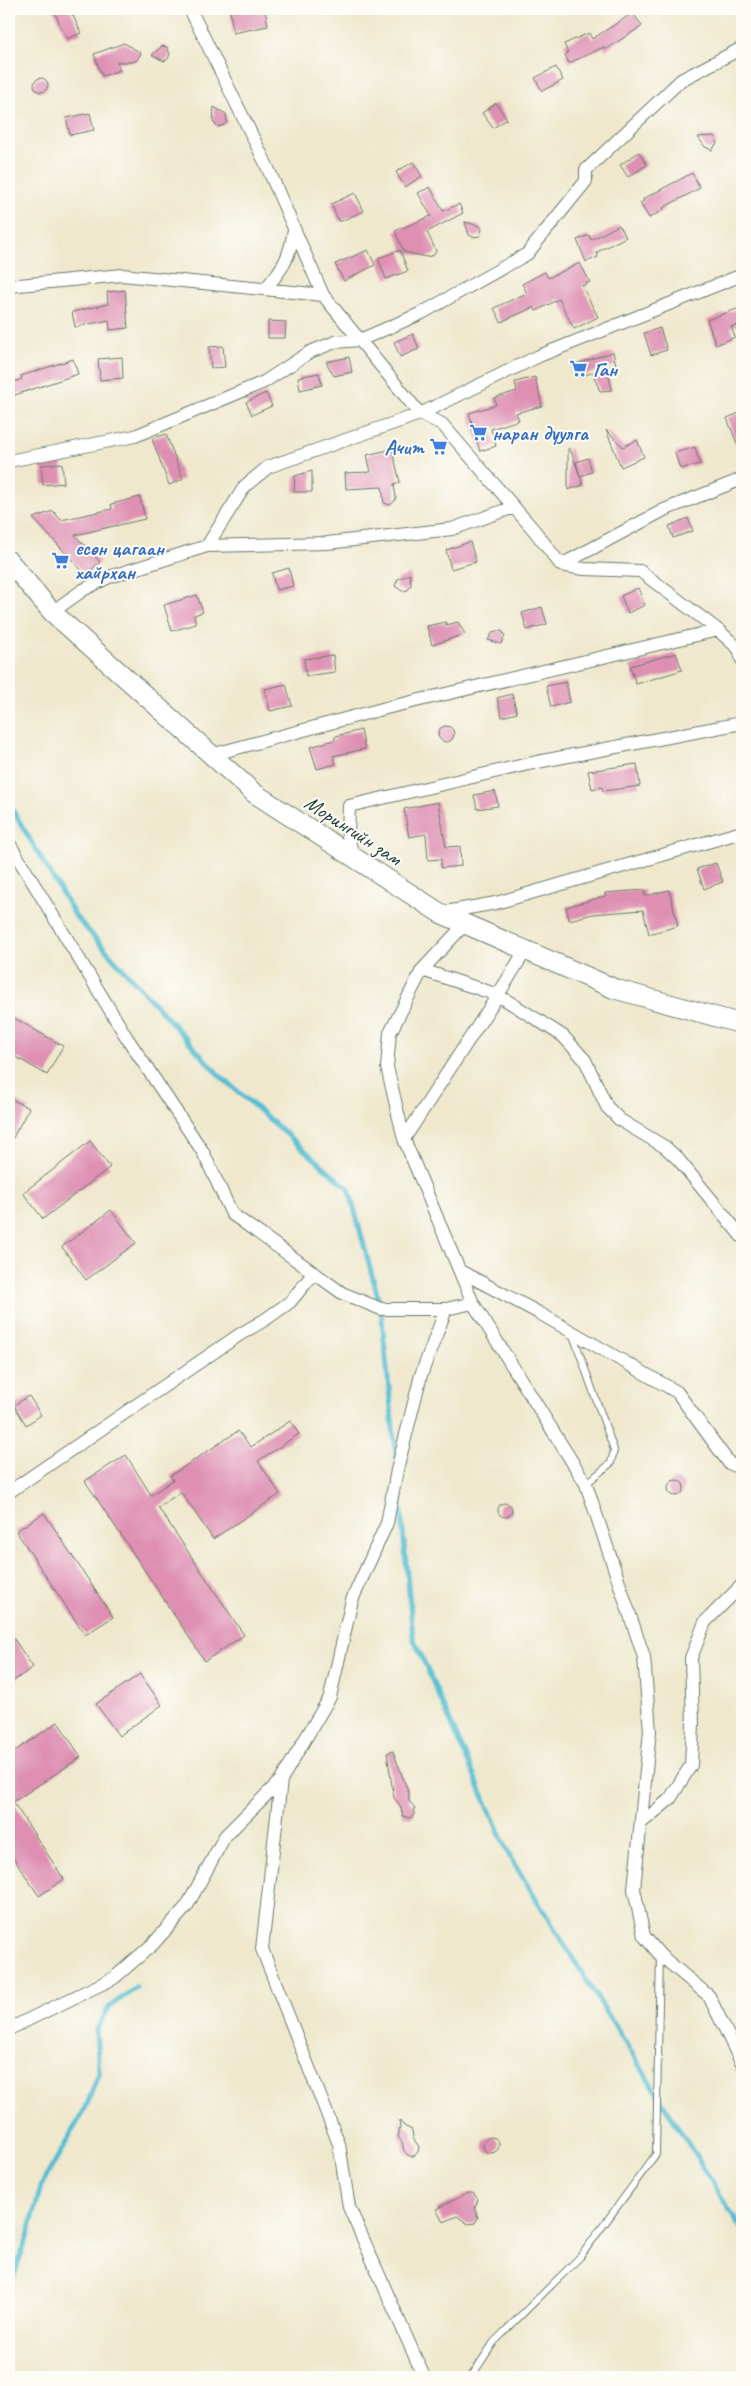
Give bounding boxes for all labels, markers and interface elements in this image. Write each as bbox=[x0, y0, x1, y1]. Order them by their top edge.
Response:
place label: Ган bbox=[593, 356, 619, 382]
supermarket icon: Ган bbox=[569, 359, 589, 379]
place label: наран дуулга bbox=[492, 420, 590, 446]
supermarket icon: наран дуулга bbox=[468, 423, 488, 443]
place label: Ачит bbox=[385, 434, 425, 460]
supermarket icon: Ачит bbox=[428, 437, 448, 457]
place label: есөн цагаан хайрхан bbox=[75, 535, 166, 585]
supermarket icon: есөн цагаан хайрхан bbox=[51, 550, 71, 570]
street label: Морингийн зам bbox=[300, 789, 408, 872]

